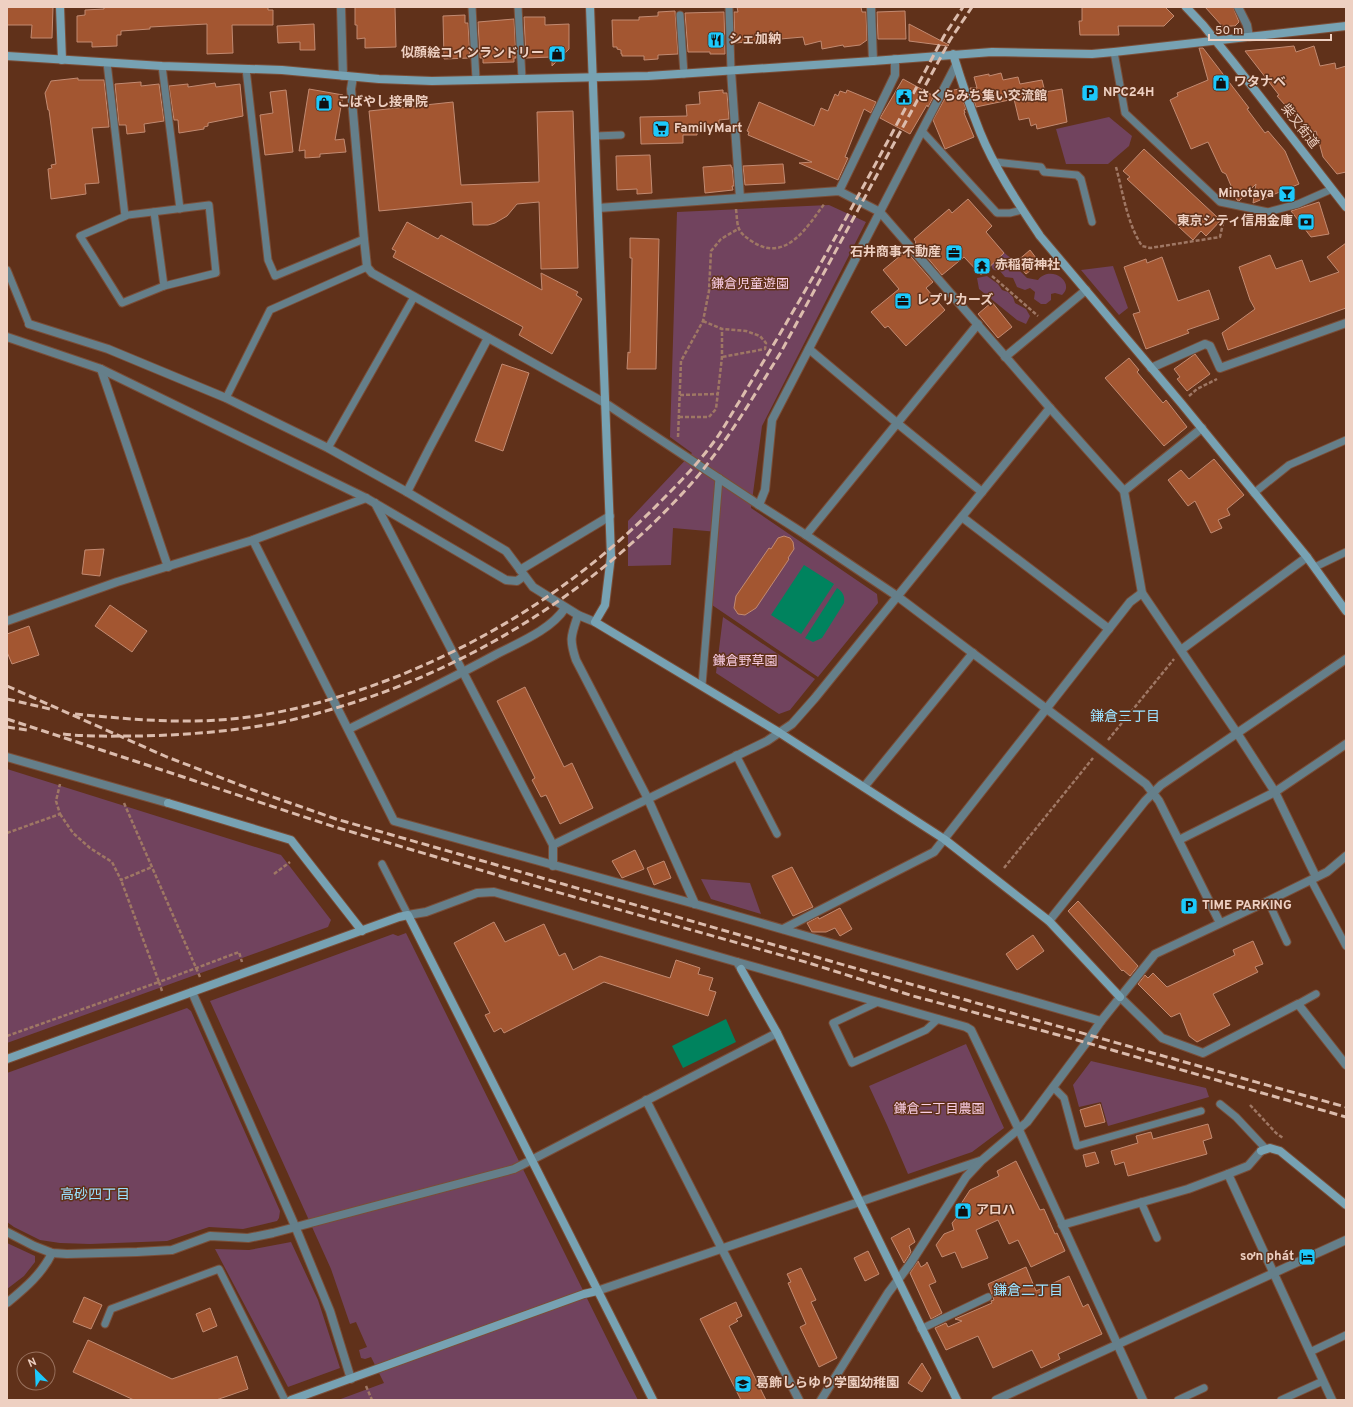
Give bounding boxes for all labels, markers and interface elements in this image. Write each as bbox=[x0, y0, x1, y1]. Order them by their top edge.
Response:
scale bar bbox=[1209, 16, 1331, 42]
text: 50 m bbox=[1215, 23, 1243, 39]
restaurant icon: シェ加納 bbox=[706, 30, 726, 50]
place label: シェ加納 bbox=[729, 31, 781, 48]
shop icon: 似顔絵コインランドリー bbox=[547, 44, 567, 64]
place label: 似顔絵コインランドリー bbox=[401, 45, 544, 62]
shop icon: ワタナベ bbox=[1211, 73, 1231, 93]
place label: ワタナベ bbox=[1234, 75, 1286, 91]
parking icon: NPC24H bbox=[1080, 83, 1100, 103]
place label: NPC24H bbox=[1103, 85, 1154, 101]
public building icon: さくらみち集い交流館 bbox=[894, 87, 914, 107]
place label: さくらみち集い交流館 bbox=[917, 88, 1047, 105]
shop icon: こばやし接骨院 bbox=[314, 93, 334, 113]
place label: こばやし接骨院 bbox=[337, 94, 428, 111]
street label: 柴又街道 bbox=[1277, 102, 1321, 152]
supermarket icon: FamilyMart bbox=[651, 119, 671, 139]
place label: FamilyMart bbox=[674, 121, 742, 137]
bar icon: Minotaya bbox=[1277, 184, 1297, 204]
place label: Minotaya bbox=[1218, 186, 1274, 202]
bank icon: 東京シティ信用金庫 bbox=[1296, 212, 1316, 232]
place label: 東京シティ信用金庫 bbox=[1177, 213, 1293, 230]
office icon: 石井商事不動産 bbox=[944, 243, 964, 263]
place label: 石井商事不動産 bbox=[850, 244, 941, 261]
temple icon: 赤稲荷神社 bbox=[972, 256, 992, 276]
place label: 赤稲荷神社 bbox=[995, 257, 1060, 274]
park label: 鎌倉児童遊園 bbox=[711, 276, 789, 293]
office icon: レプリカーズ bbox=[893, 291, 913, 311]
place label: レプリカーズ bbox=[916, 292, 993, 309]
park label: 鎌倉野草園 bbox=[712, 653, 778, 670]
district label: 鎌倉三丁目 bbox=[1090, 708, 1160, 726]
parking icon: TIME PARKING bbox=[1179, 896, 1199, 916]
place label: TIME PARKING bbox=[1202, 898, 1292, 914]
park label: 鎌倉二丁目農園 bbox=[893, 1101, 985, 1118]
district label: 高砂四丁目 bbox=[60, 1187, 130, 1204]
shop icon: アロハ bbox=[953, 1201, 973, 1221]
place label: アロハ bbox=[976, 1203, 1015, 1219]
hotel icon: sơn phát bbox=[1297, 1247, 1317, 1267]
place label: sơn phát bbox=[1240, 1249, 1294, 1265]
district label: 鎌倉二丁目 bbox=[993, 1282, 1063, 1300]
north arrow bbox=[16, 1351, 56, 1391]
text: N bbox=[26, 1355, 39, 1371]
school or university icon: 葛飾しらゆり学園幼稚園 bbox=[733, 1374, 753, 1394]
place label: 葛飾しらゆり学園幼稚園 bbox=[756, 1375, 899, 1392]

